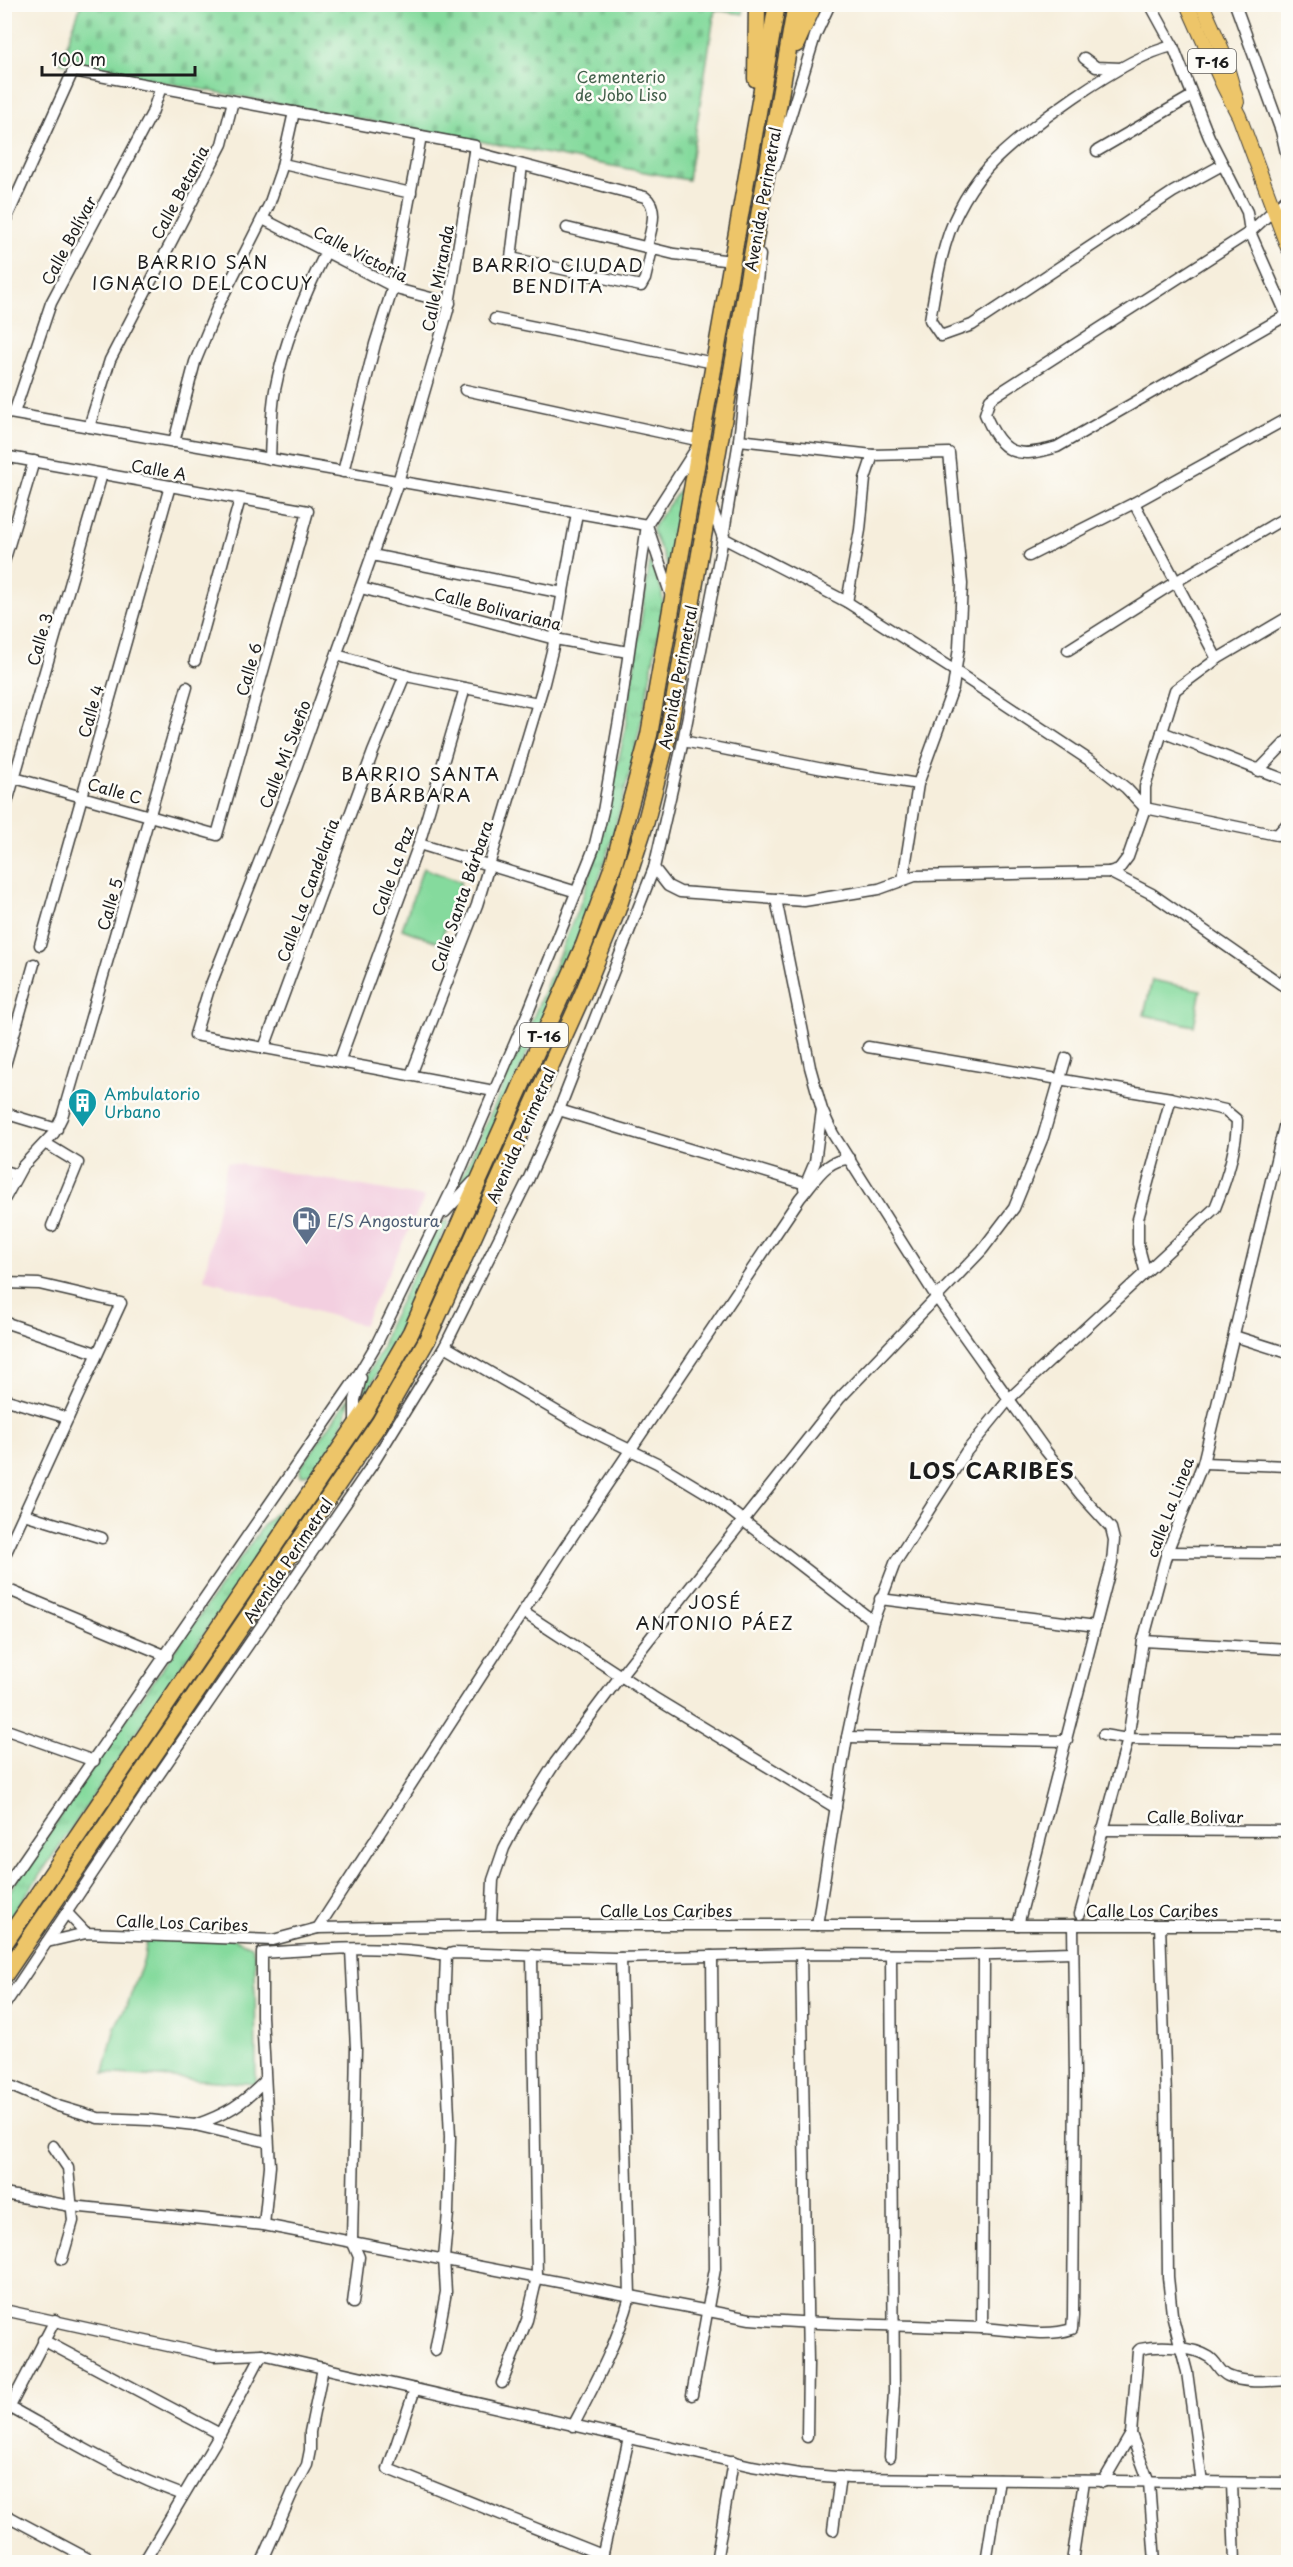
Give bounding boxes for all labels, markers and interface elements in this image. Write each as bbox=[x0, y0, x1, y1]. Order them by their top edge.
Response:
scale bar bbox=[42, 39, 195, 77]
text: 100 m bbox=[51, 45, 106, 72]
road number: T-16 bbox=[1188, 49, 1236, 73]
park label: Cementerio de Jobo Liso bbox=[575, 64, 667, 106]
street label: Avenida Perimetral bbox=[737, 125, 787, 273]
street label: Calle Betania bbox=[144, 140, 214, 243]
street label: Calle Bolívar bbox=[34, 190, 102, 289]
street label: Calle Victoria bbox=[309, 219, 413, 287]
street label: Calle Miranda bbox=[415, 222, 459, 333]
district label: BARRIO SAN IGNACIO DEL COCUY bbox=[92, 248, 314, 296]
district label: BARRIO CIUDAD BENDITA bbox=[472, 251, 644, 299]
street label: Calle A bbox=[129, 452, 189, 486]
street label: Calle Bolivariana bbox=[432, 581, 564, 635]
street label: Avenida Perimetral bbox=[651, 603, 703, 751]
street label: Calle 3 bbox=[20, 610, 58, 668]
street label: Calle 6 bbox=[229, 639, 267, 699]
street label: Calle 4 bbox=[71, 682, 109, 740]
street label: Calle Mi Sueño bbox=[252, 696, 316, 812]
district label: BARRIO SANTA BÁRBARA bbox=[341, 760, 501, 808]
street label: Calle C bbox=[85, 771, 145, 809]
street label: Calle La Candelaria bbox=[270, 815, 344, 965]
street label: Calle Santa Bárbara bbox=[424, 817, 498, 975]
street label: Calle La Paz bbox=[365, 822, 419, 919]
street label: Calle 5 bbox=[90, 875, 128, 933]
road number: T-16 bbox=[520, 1023, 568, 1047]
street label: Avenida Perimetral bbox=[479, 1063, 561, 1207]
place label: Ambulatorio Urbano bbox=[104, 1081, 200, 1123]
building icon: Ambulatorio Urbano bbox=[67, 1086, 99, 1128]
fuel station icon: E/S Angostura bbox=[290, 1204, 322, 1246]
place label: E/S Angostura bbox=[327, 1208, 440, 1232]
district label: LOS CARIBES bbox=[909, 1453, 1075, 1486]
street label: calle La Linea bbox=[1139, 1453, 1199, 1561]
street label: Avenida Perimetral bbox=[236, 1493, 338, 1627]
district label: JOSÉ ANTONIO PÁEZ bbox=[636, 1588, 794, 1636]
street label: Calle Bolivar bbox=[1147, 1804, 1244, 1828]
street label: Calle Los Caribes bbox=[600, 1898, 732, 1922]
street label: Calle Los Caribes bbox=[1086, 1898, 1218, 1922]
street label: Calle Los Caribes bbox=[115, 1908, 249, 1936]

